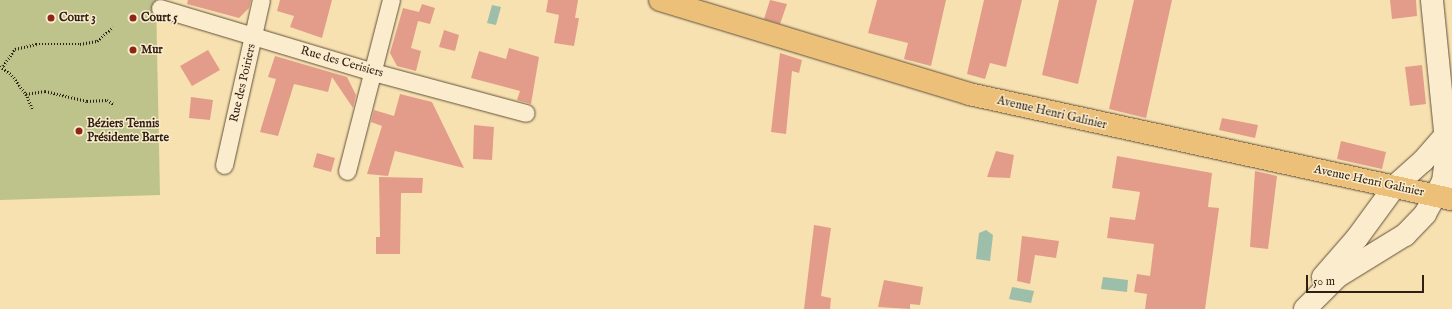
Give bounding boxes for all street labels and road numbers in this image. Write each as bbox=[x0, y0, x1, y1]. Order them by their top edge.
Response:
street label: Rue des Poiriers bbox=[227, 42, 259, 124]
street label: Rue des Cerisiers bbox=[299, 43, 385, 81]
street label: Avenue Henri Galinier bbox=[996, 93, 1108, 133]
street label: Avenue Henri Galinier bbox=[1313, 162, 1425, 200]

